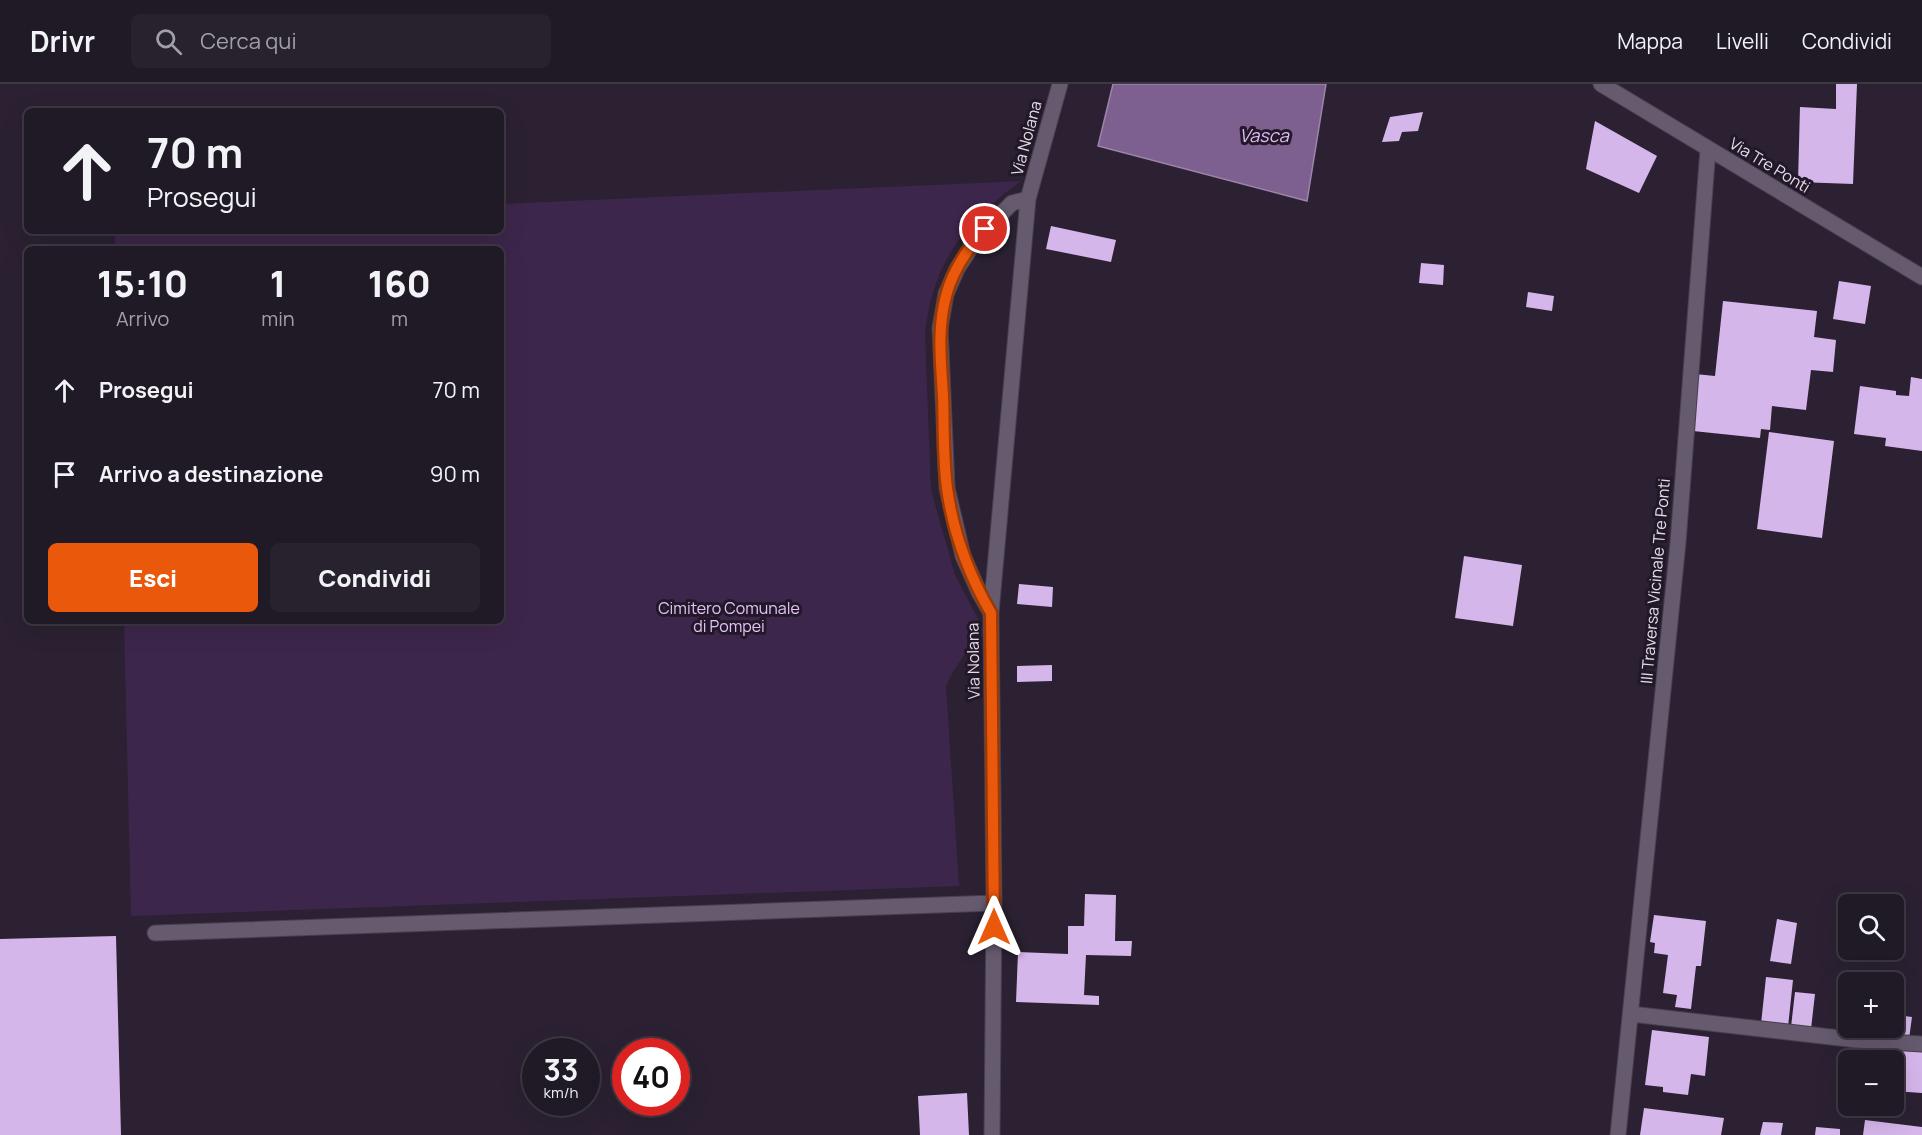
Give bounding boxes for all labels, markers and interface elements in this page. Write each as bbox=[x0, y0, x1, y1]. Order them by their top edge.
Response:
search box bbox=[131, 14, 551, 68]
text: Drivr bbox=[30, 22, 95, 60]
icon: search bbox=[152, 25, 185, 58]
text: Cerca qui bbox=[200, 26, 297, 56]
text: Mappa bbox=[1617, 27, 1683, 55]
text: Livelli bbox=[1716, 27, 1769, 55]
text: Condividi bbox=[1802, 27, 1892, 55]
street label: Via Nolana bbox=[1005, 98, 1047, 178]
text: 70 m bbox=[147, 123, 243, 181]
water label: Vasca bbox=[1239, 123, 1290, 147]
icon: ahead bbox=[48, 132, 126, 210]
street label: Via Tre Ponti bbox=[1725, 132, 1815, 198]
text: Prosegui bbox=[147, 178, 257, 215]
pin bbox=[959, 203, 1010, 254]
icon: arrive bbox=[968, 212, 1001, 245]
text: 15:10 bbox=[97, 259, 188, 308]
text: 1 bbox=[270, 259, 286, 308]
text: 160 bbox=[368, 259, 431, 308]
text: Arrivo bbox=[116, 305, 169, 332]
text: min bbox=[261, 305, 295, 332]
text: m bbox=[391, 305, 408, 332]
icon: ahead bbox=[48, 374, 81, 407]
text: Prosegui bbox=[99, 375, 194, 405]
text: 70 m bbox=[432, 375, 480, 405]
icon: arrive bbox=[48, 458, 81, 491]
text: Arrivo a destinazione bbox=[99, 459, 323, 489]
text: 90 m bbox=[430, 459, 480, 489]
street label: III Traversa Vicinale Tre Ponti bbox=[1635, 477, 1675, 685]
button: Esci bbox=[48, 543, 258, 612]
button: Condividi bbox=[270, 543, 480, 612]
park label: Cimitero Comunale di Pompei bbox=[658, 597, 800, 637]
street label: Via Nolana bbox=[961, 623, 985, 699]
map controls bbox=[1838, 894, 1904, 1116]
button: search bbox=[1838, 894, 1904, 960]
position arrow bbox=[962, 895, 1026, 959]
button: + bbox=[1838, 972, 1904, 1038]
speed limit sign: 40 bbox=[612, 1038, 690, 1116]
text: 33 bbox=[544, 1049, 578, 1090]
button: − bbox=[1838, 1050, 1904, 1116]
text: km/h bbox=[544, 1082, 578, 1103]

